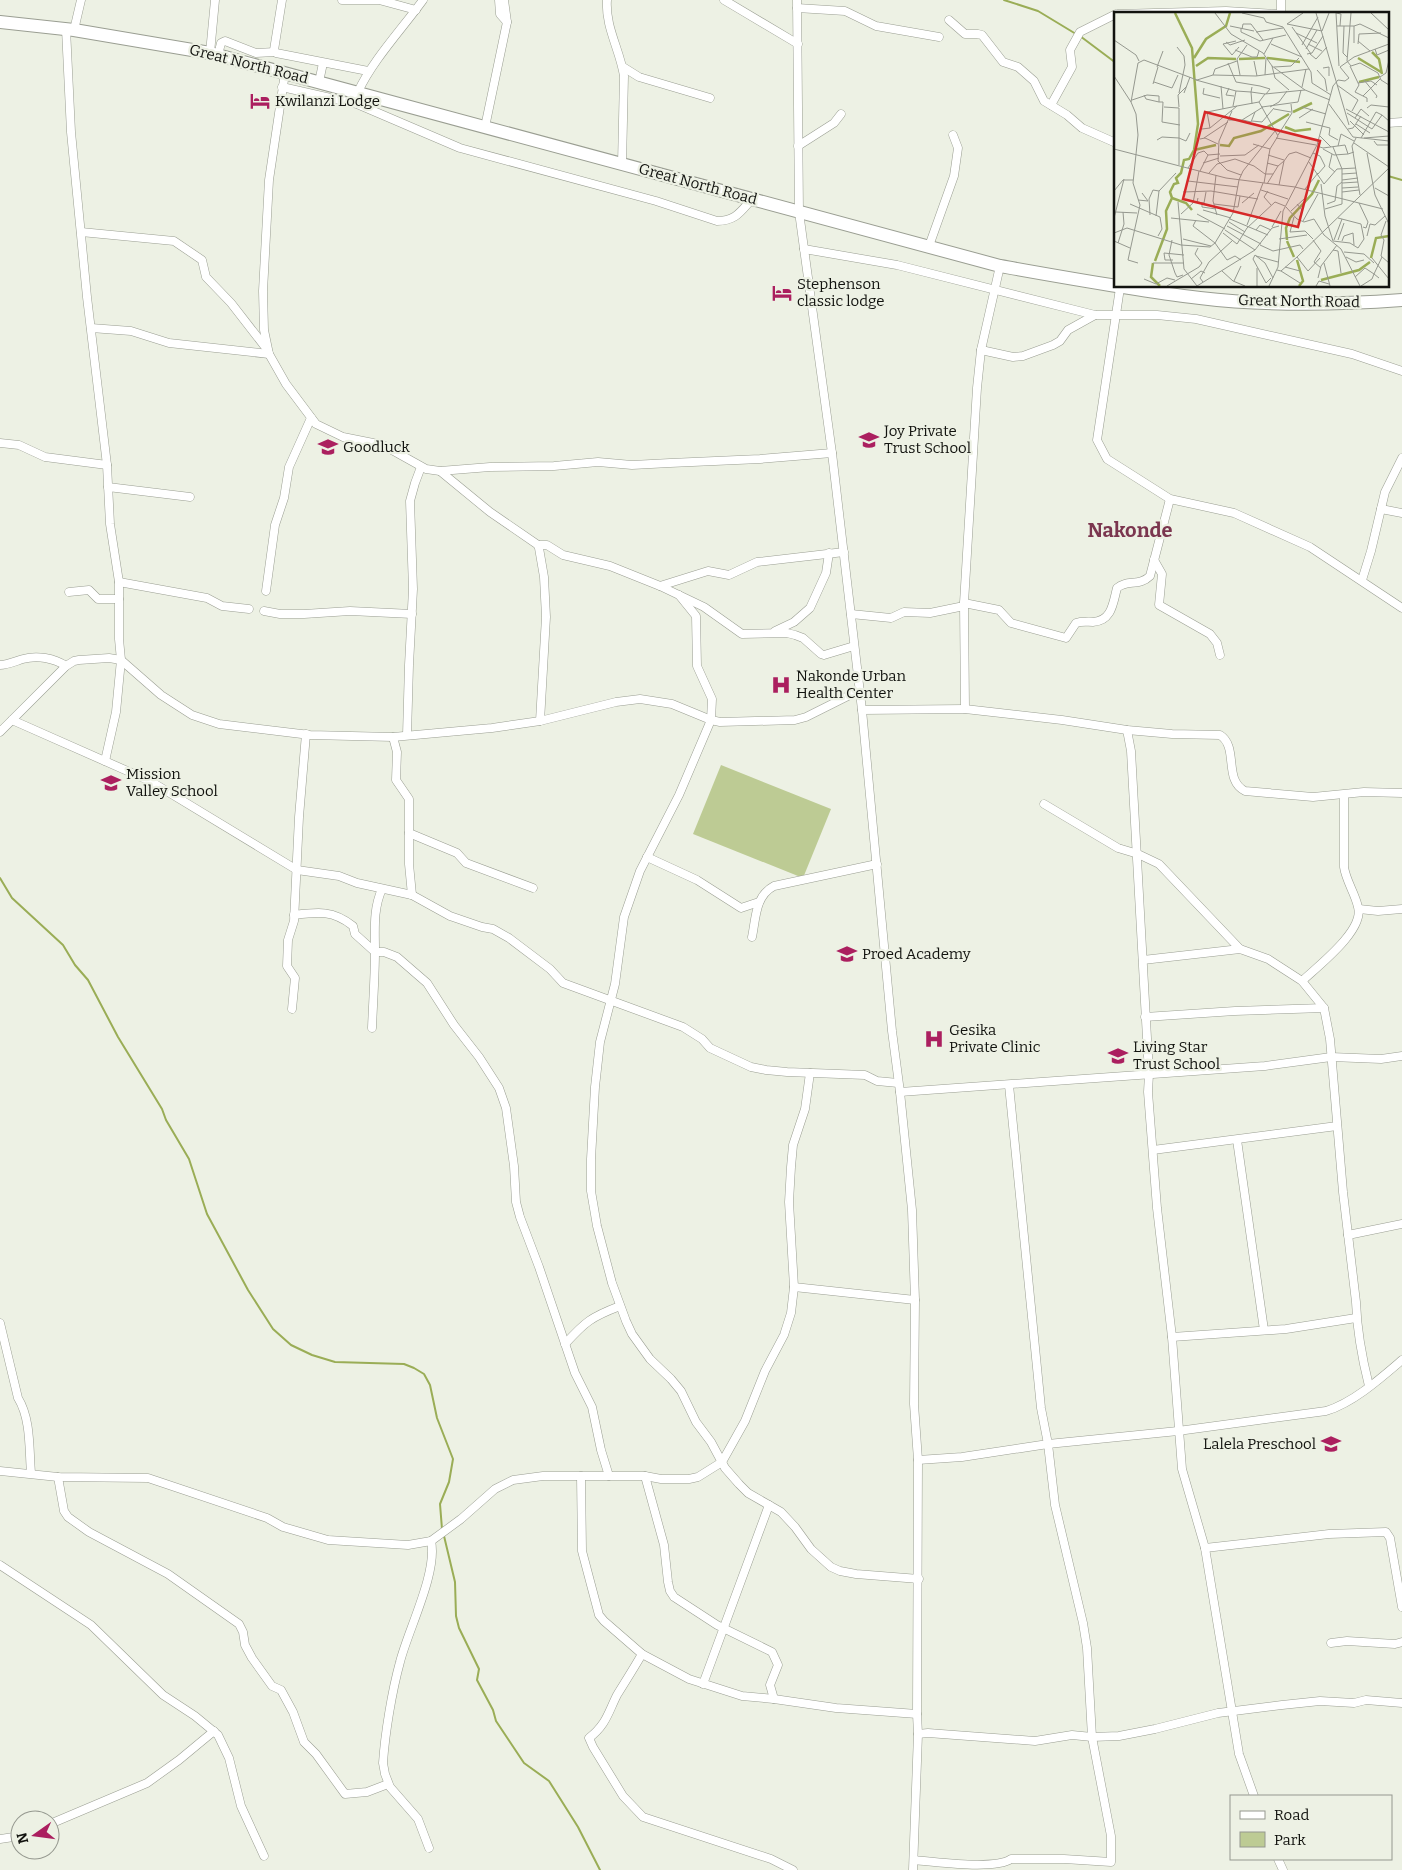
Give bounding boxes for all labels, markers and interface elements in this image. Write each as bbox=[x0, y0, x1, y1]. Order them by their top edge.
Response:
inset map bbox=[1114, 12, 1390, 288]
street label: Great North Road bbox=[188, 41, 310, 88]
hotel icon: Kwilanzi Lodge bbox=[249, 90, 271, 112]
place label: Kwilanzi Lodge bbox=[275, 92, 380, 110]
street label: Great North Road bbox=[637, 160, 759, 209]
place label: Stephenson classic lodge bbox=[797, 275, 884, 310]
hotel icon: Stephenson classic lodge bbox=[771, 282, 793, 304]
street label: Great North Road bbox=[1238, 291, 1360, 311]
place label: Joy Private Trust School bbox=[883, 422, 971, 457]
school or university icon: Joy Private Trust School bbox=[858, 429, 880, 451]
school or university icon: Goodluck bbox=[317, 436, 339, 458]
place label: Goodluck bbox=[343, 438, 410, 456]
district label: Nakonde bbox=[1087, 518, 1173, 542]
place label: Nakonde Urban Health Center bbox=[796, 667, 907, 702]
hospital icon: Nakonde Urban Health Center bbox=[770, 674, 792, 696]
place label: Mission Valley School bbox=[126, 765, 218, 800]
school or university icon: Mission Valley School bbox=[100, 772, 122, 794]
school or university icon: Proed Academy bbox=[836, 943, 858, 965]
place label: Proed Academy bbox=[862, 945, 971, 963]
place label: Gesika Private Clinic bbox=[949, 1021, 1041, 1056]
hospital icon: Gesika Private Clinic bbox=[923, 1028, 945, 1050]
place label: Living Star Trust School bbox=[1133, 1038, 1220, 1073]
school or university icon: Living Star Trust School bbox=[1107, 1045, 1129, 1067]
school or university icon: Lalela Preschool bbox=[1320, 1433, 1342, 1455]
place label: Lalela Preschool bbox=[1203, 1435, 1316, 1453]
legend bbox=[1230, 1795, 1392, 1860]
text: Road bbox=[1274, 1806, 1309, 1824]
north arrow bbox=[10, 1810, 60, 1860]
text: N bbox=[13, 1831, 32, 1845]
text: Park bbox=[1274, 1831, 1306, 1849]

